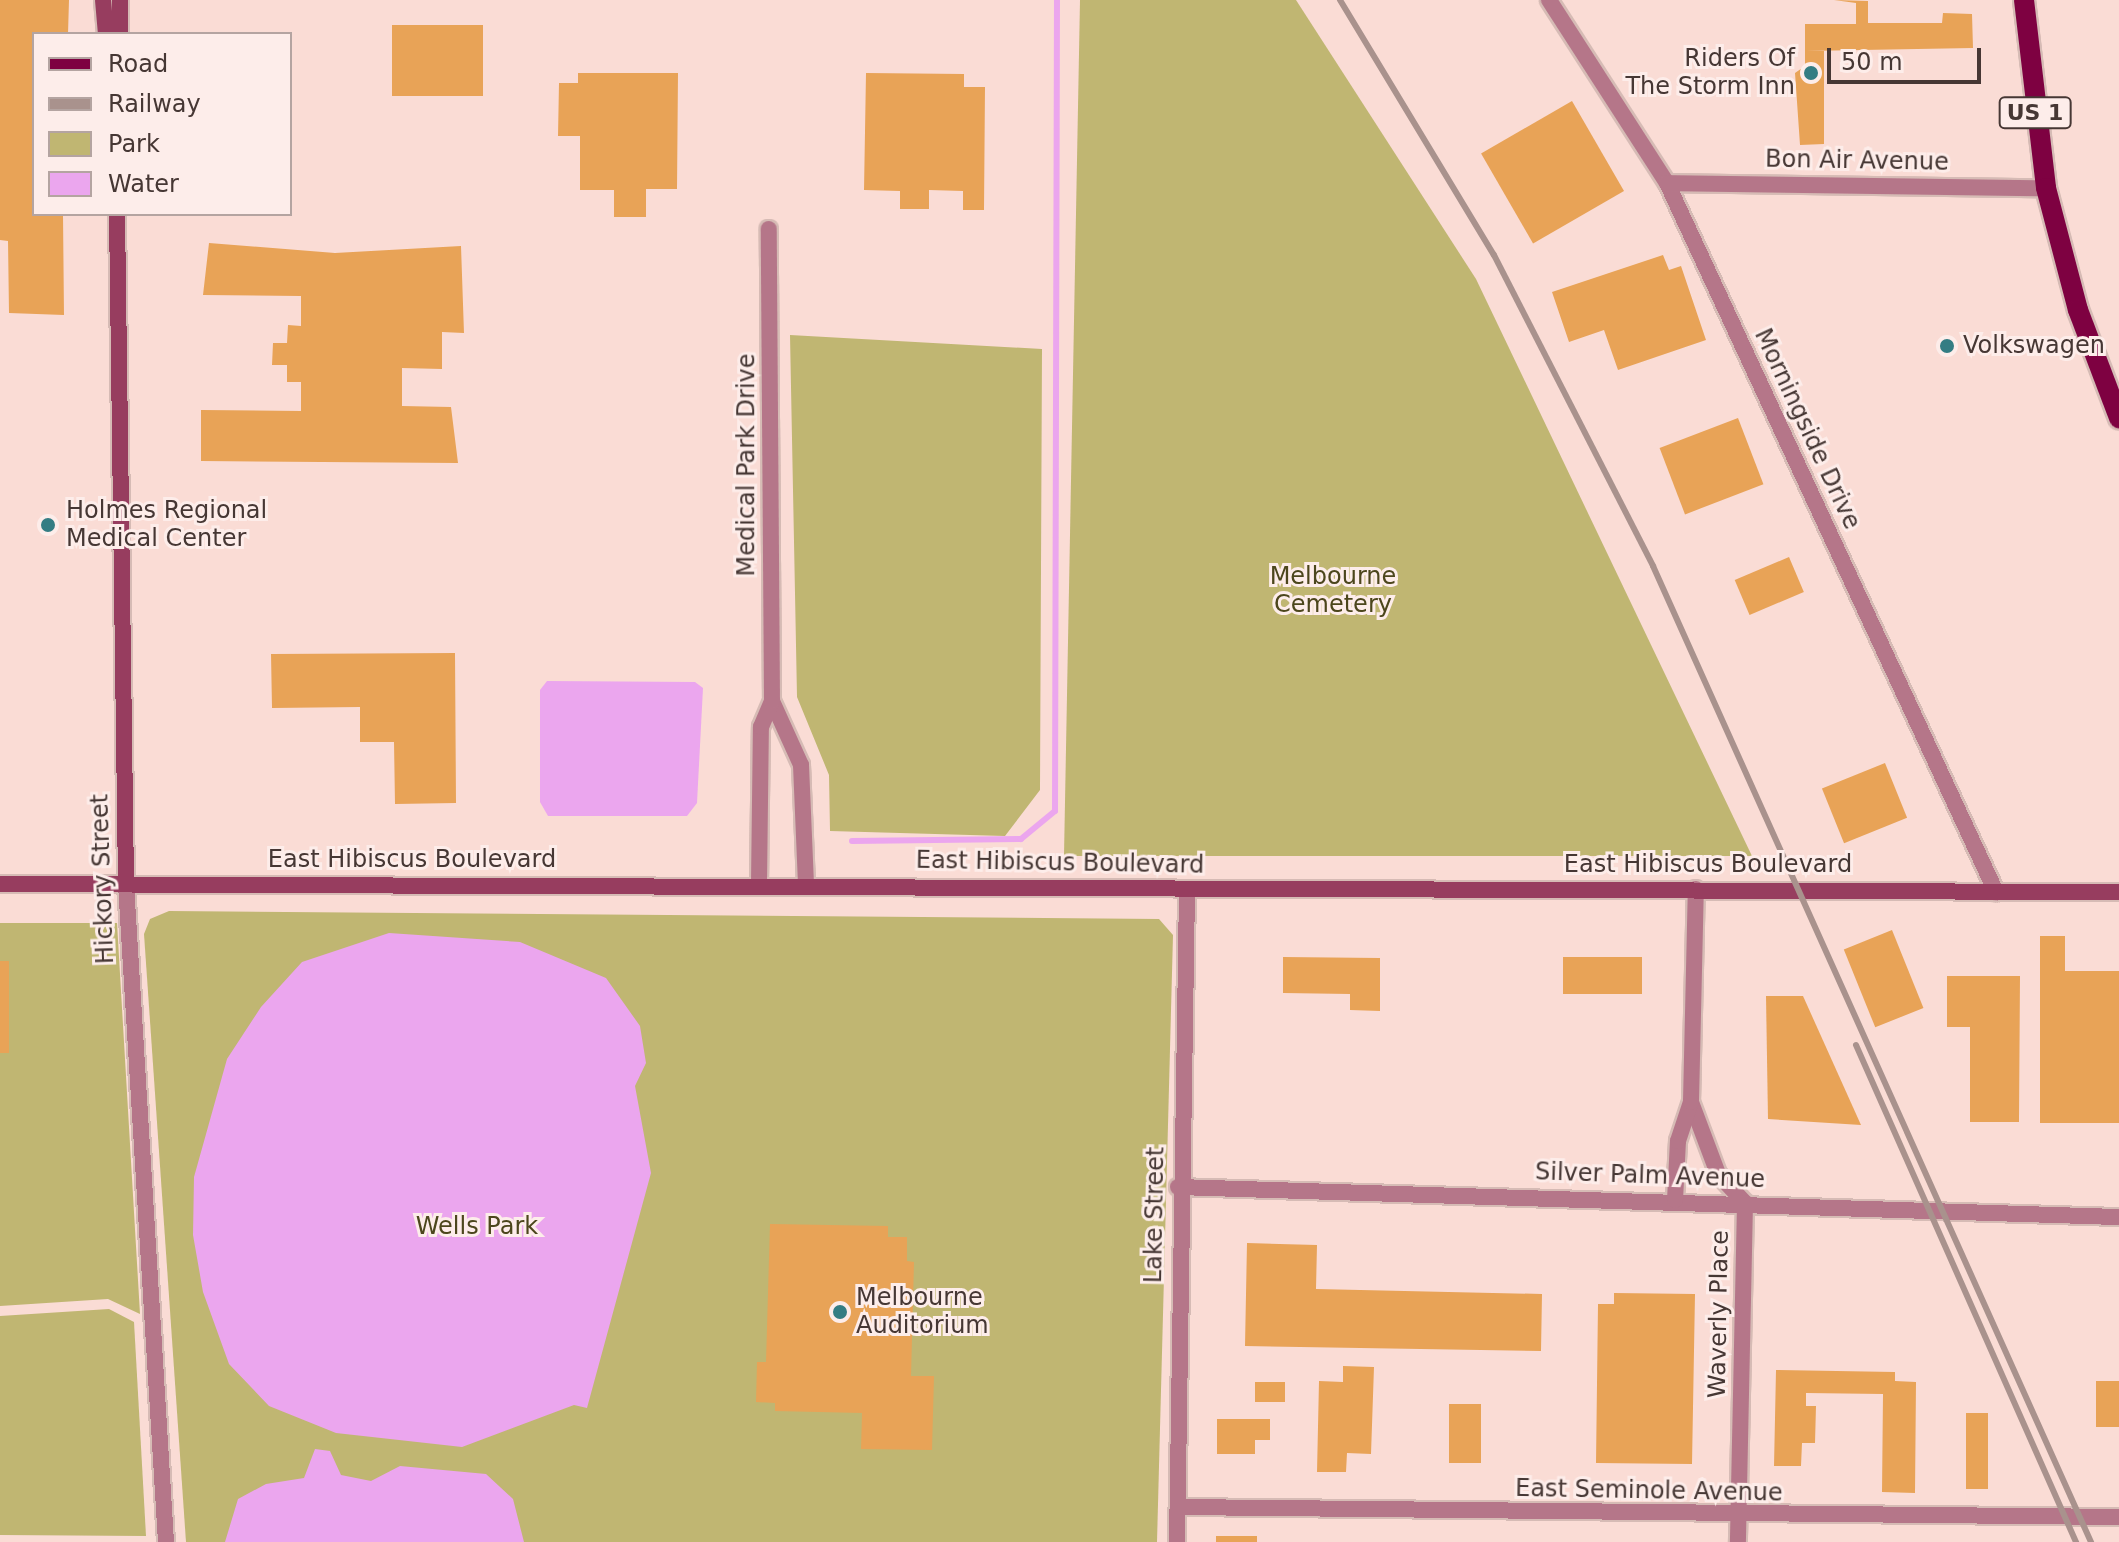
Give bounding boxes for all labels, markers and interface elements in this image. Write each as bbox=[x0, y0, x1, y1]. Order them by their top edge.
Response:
legend bbox=[32, 32, 292, 216]
scale bar bbox=[1831, 32, 1985, 82]
place label: Riders Of The Storm Inn bbox=[1625, 45, 1795, 101]
text: 50 m bbox=[1841, 48, 1903, 76]
text: Road bbox=[108, 50, 168, 78]
marker: Riders Of The Storm Inn bbox=[1802, 64, 1820, 82]
text: Railway bbox=[108, 90, 201, 118]
road number: US 1 bbox=[1997, 95, 2073, 131]
text: Park bbox=[108, 130, 160, 158]
street label: Bon Air Avenue bbox=[1765, 145, 1949, 177]
text: Water bbox=[108, 170, 179, 198]
street label: Morningside Drive bbox=[1748, 324, 1866, 534]
place label: Volkswagen bbox=[1963, 332, 2105, 360]
marker: Volkswagen bbox=[1938, 337, 1956, 355]
street label: Medical Park Drive bbox=[733, 353, 761, 577]
place label: Holmes Regional Medical Center bbox=[66, 497, 267, 553]
marker: Holmes Regional Medical Center bbox=[37, 514, 59, 536]
park label: Melbourne Cemetery bbox=[1270, 563, 1396, 619]
street label: Hickory Street bbox=[86, 793, 120, 965]
street label: East Hibiscus Boulevard bbox=[268, 846, 556, 874]
street label: East Hibiscus Boulevard bbox=[916, 846, 1204, 880]
street label: East Hibiscus Boulevard bbox=[1564, 851, 1852, 879]
street label: Lake Street bbox=[1139, 1147, 1171, 1283]
street label: Silver Palm Avenue bbox=[1535, 1158, 1765, 1194]
park label: Wells Park bbox=[416, 1213, 538, 1241]
street label: Waverly Place bbox=[1703, 1230, 1735, 1398]
place label: Melbourne Auditorium bbox=[856, 1284, 989, 1340]
marker: Melbourne Auditorium bbox=[831, 1303, 849, 1321]
street label: East Seminole Avenue bbox=[1515, 1474, 1783, 1508]

